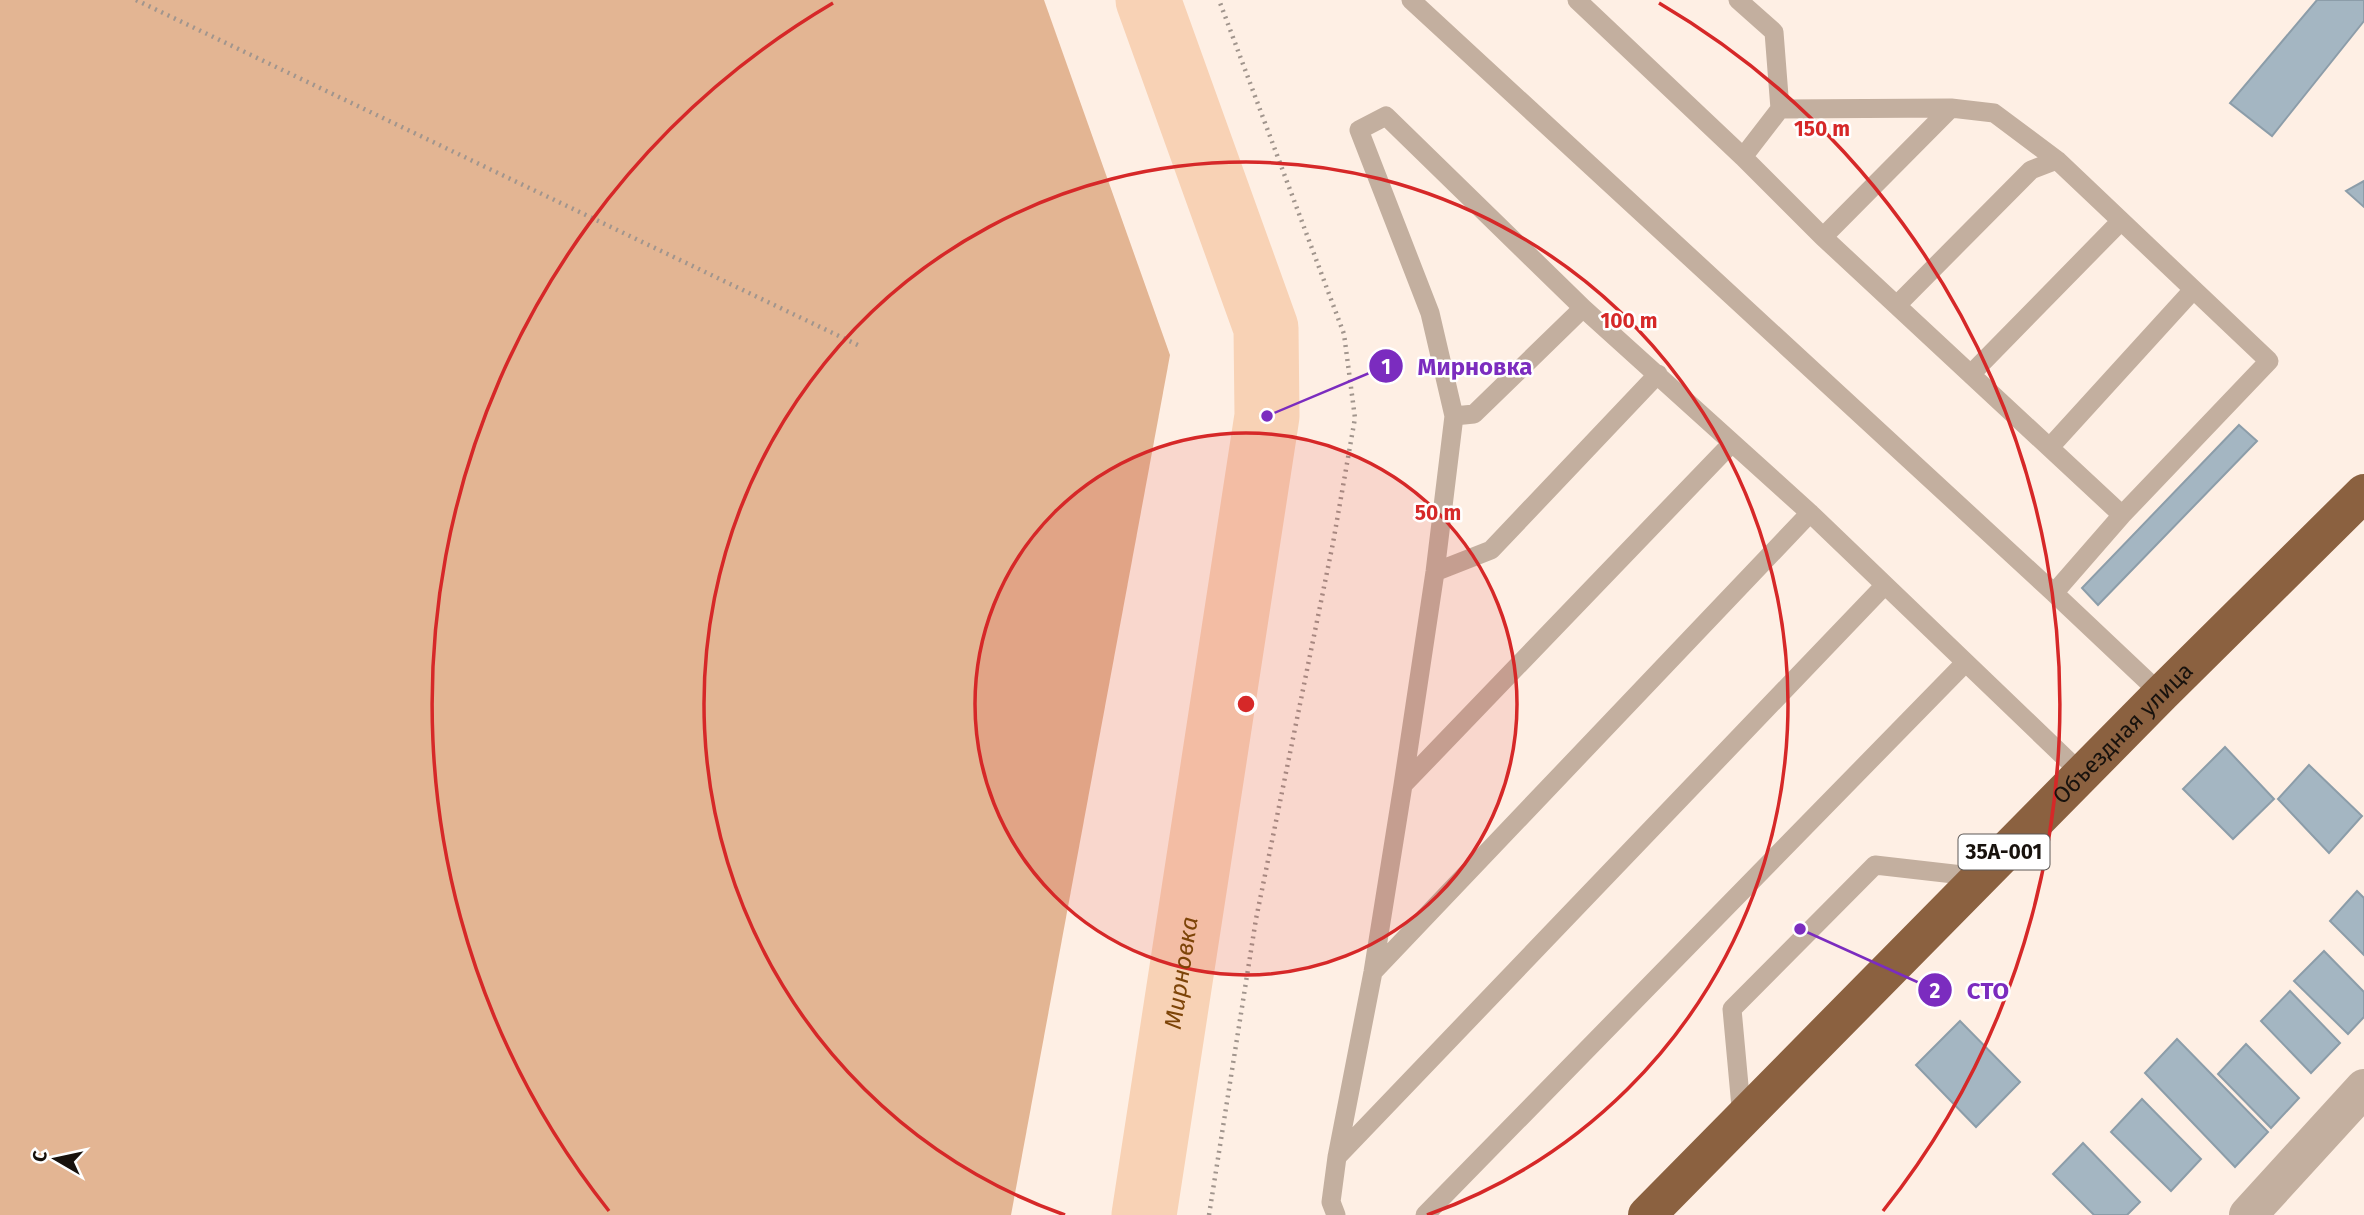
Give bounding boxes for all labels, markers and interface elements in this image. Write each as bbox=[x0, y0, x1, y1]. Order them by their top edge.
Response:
text: 150 m bbox=[1794, 116, 1850, 142]
text: 100 m bbox=[1600, 308, 1658, 334]
callout: Мирновка bbox=[1369, 344, 1547, 389]
text: Мирновка bbox=[1418, 353, 1532, 381]
text: 1 bbox=[1381, 354, 1391, 380]
text: 50 m bbox=[1415, 500, 1461, 526]
street label: Объездная улица bbox=[2047, 657, 2199, 810]
centre of rings bbox=[1234, 692, 1258, 716]
road number: 35А-001 bbox=[1958, 834, 2050, 870]
water label: Мирновка bbox=[1159, 915, 1204, 1031]
callout: СТО bbox=[1918, 968, 2023, 1013]
text: СТО bbox=[1967, 977, 2009, 1005]
text: 2 bbox=[1930, 978, 1941, 1004]
north arrow bbox=[21, 1124, 91, 1194]
text: С bbox=[27, 1149, 52, 1164]

